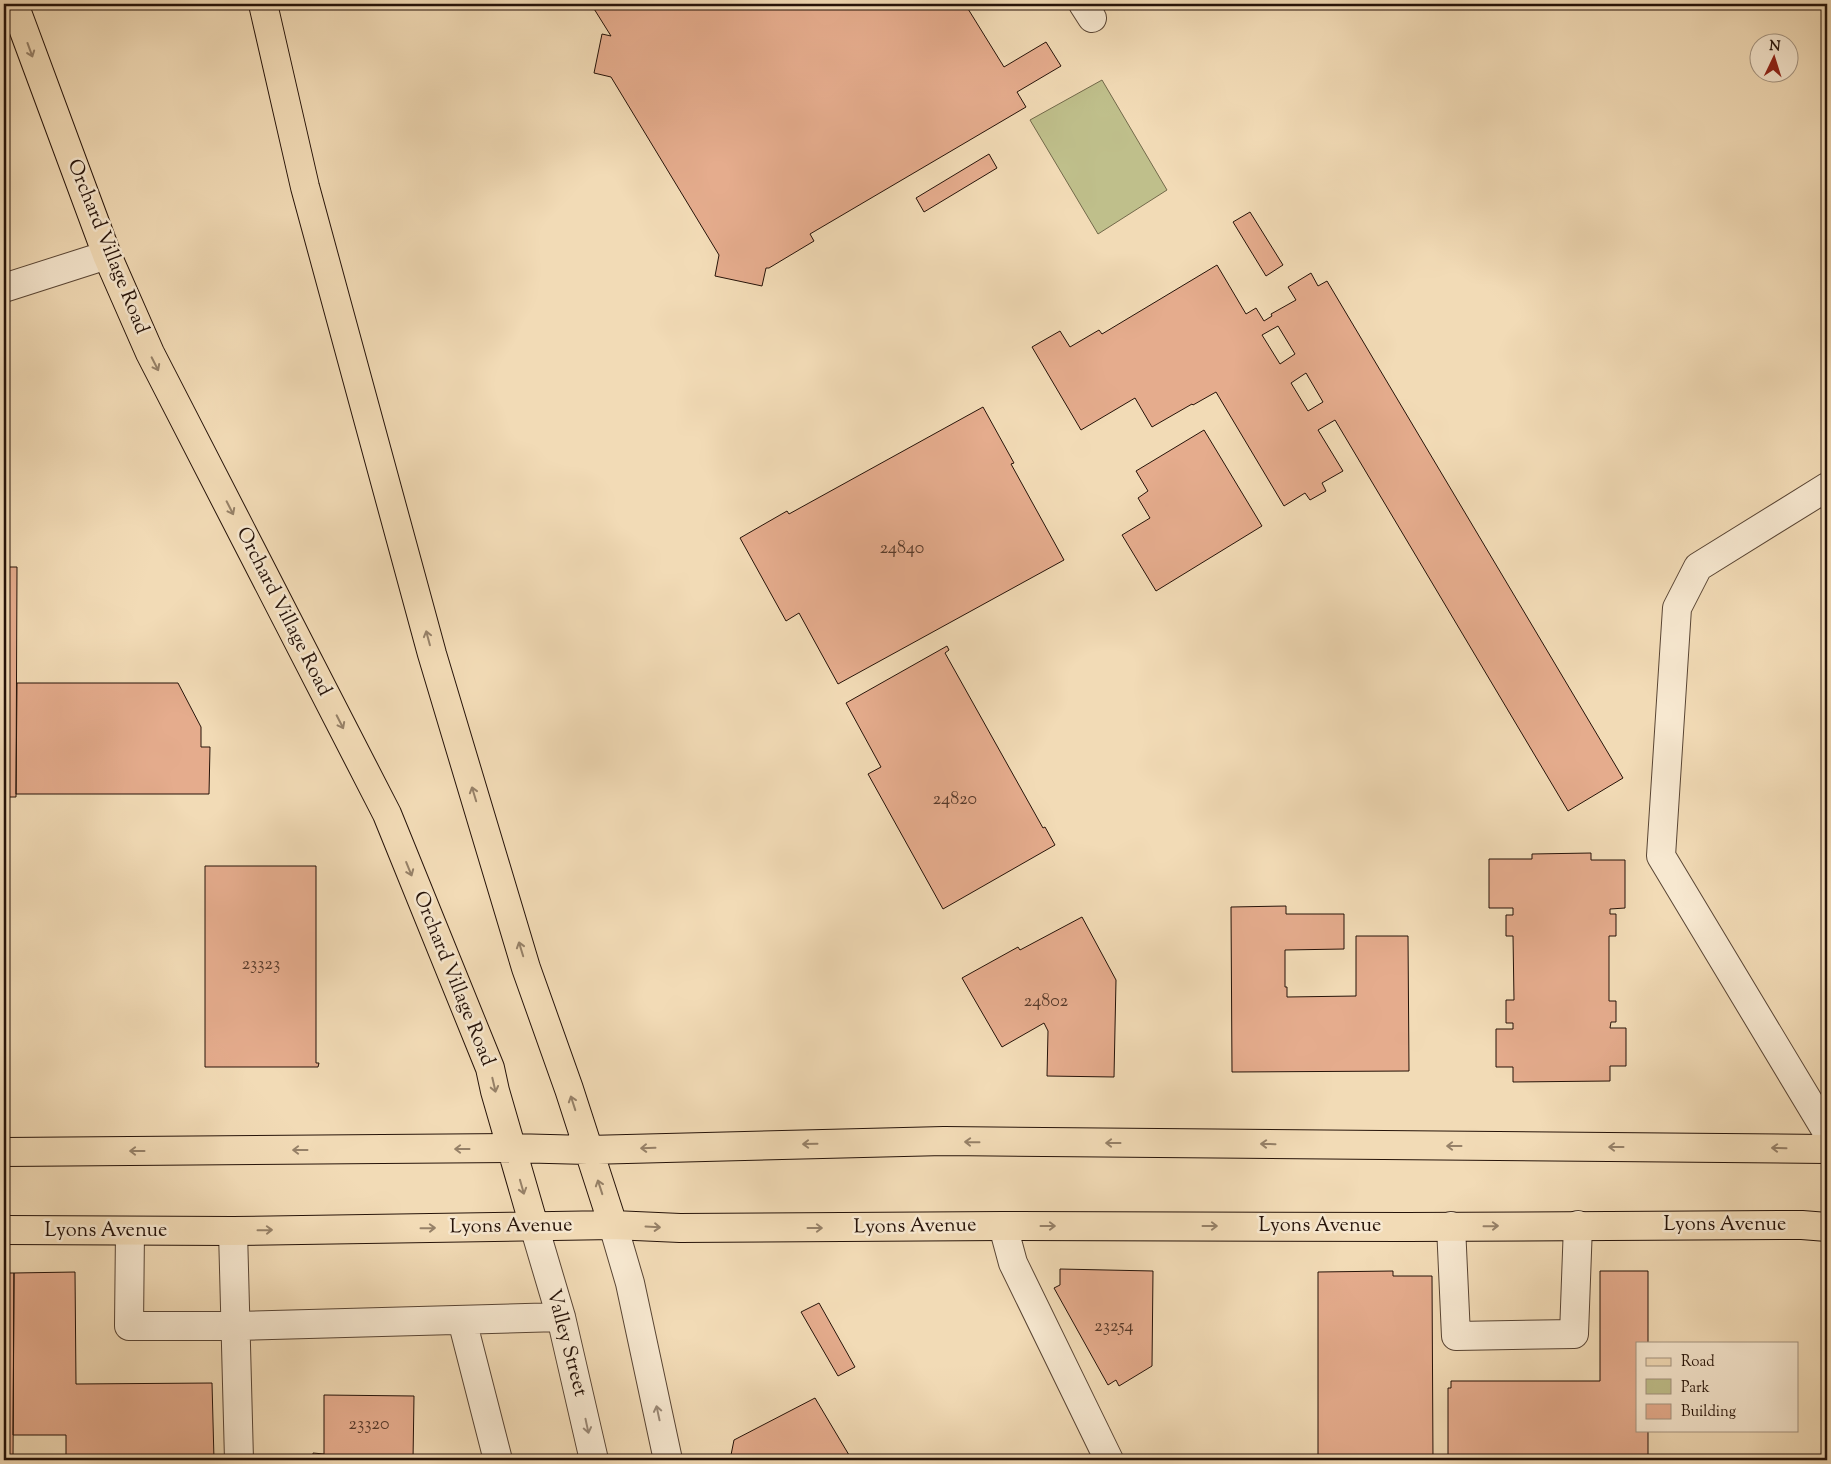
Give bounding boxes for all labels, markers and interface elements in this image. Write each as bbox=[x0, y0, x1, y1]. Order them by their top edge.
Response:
north arrow bbox=[1748, 32, 1798, 82]
text: N bbox=[1768, 37, 1781, 57]
one-way arrow bbox=[26, 42, 35, 57]
street label: Orchard Village Road bbox=[59, 155, 155, 339]
one-way arrow bbox=[151, 356, 160, 371]
one-way arrow bbox=[226, 500, 235, 515]
street label: Orchard Village Road bbox=[228, 522, 338, 702]
house number: 24840 bbox=[880, 536, 924, 562]
one-way arrow bbox=[422, 630, 432, 646]
one-way arrow bbox=[336, 714, 345, 729]
one-way arrow bbox=[468, 786, 478, 802]
house number: 24820 bbox=[933, 787, 977, 813]
one-way arrow bbox=[405, 861, 414, 876]
street label: Orchard Village Road bbox=[405, 887, 501, 1071]
one-way arrow bbox=[515, 942, 525, 958]
house number: 23323 bbox=[242, 952, 280, 978]
house number: 24802 bbox=[1024, 989, 1069, 1015]
one-way arrow bbox=[490, 1077, 499, 1093]
one-way arrow bbox=[568, 1096, 577, 1111]
one-way arrow bbox=[965, 1137, 981, 1147]
one-way arrow bbox=[1105, 1138, 1122, 1148]
one-way arrow bbox=[802, 1139, 818, 1149]
one-way arrow bbox=[1260, 1139, 1276, 1149]
one-way arrow bbox=[1446, 1141, 1462, 1151]
one-way arrow bbox=[1608, 1142, 1624, 1152]
one-way arrow bbox=[640, 1143, 656, 1153]
one-way arrow bbox=[1771, 1143, 1787, 1153]
one-way arrow bbox=[454, 1144, 470, 1153]
one-way arrow bbox=[292, 1145, 308, 1155]
one-way arrow bbox=[129, 1146, 146, 1156]
one-way arrow bbox=[518, 1179, 528, 1195]
one-way arrow bbox=[595, 1180, 604, 1196]
street label: Lyons Avenue bbox=[449, 1211, 573, 1243]
street label: Lyons Avenue bbox=[853, 1211, 977, 1243]
street label: Lyons Avenue bbox=[1664, 1211, 1786, 1240]
street label: Lyons Avenue bbox=[1259, 1212, 1381, 1241]
street label: Lyons Avenue bbox=[45, 1217, 167, 1246]
one-way arrow bbox=[1039, 1221, 1055, 1231]
one-way arrow bbox=[1202, 1221, 1218, 1231]
one-way arrow bbox=[1482, 1221, 1498, 1231]
one-way arrow bbox=[420, 1223, 436, 1233]
one-way arrow bbox=[644, 1223, 660, 1232]
one-way arrow bbox=[806, 1223, 823, 1233]
one-way arrow bbox=[257, 1226, 273, 1235]
street label: Valley Street bbox=[538, 1286, 594, 1400]
house number: 23254 bbox=[1094, 1314, 1134, 1340]
legend bbox=[1636, 1342, 1798, 1432]
text: Road bbox=[1681, 1352, 1715, 1373]
text: Park bbox=[1681, 1378, 1710, 1399]
text: Building bbox=[1681, 1402, 1736, 1423]
one-way arrow bbox=[653, 1405, 662, 1421]
house number: 23320 bbox=[349, 1412, 389, 1438]
one-way arrow bbox=[582, 1417, 592, 1433]

